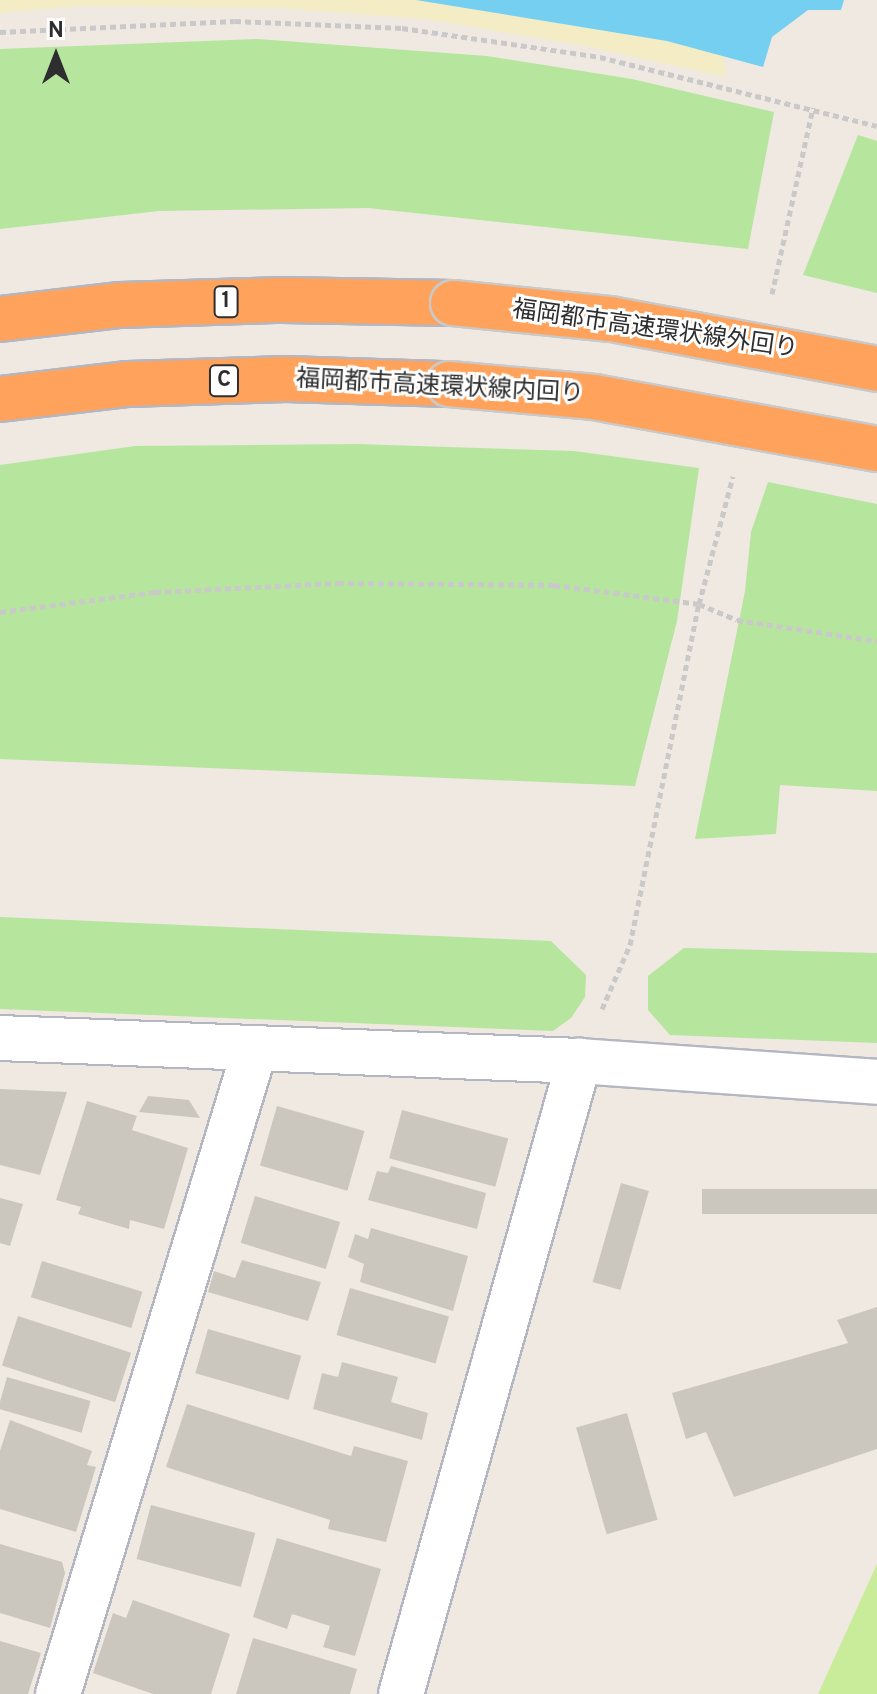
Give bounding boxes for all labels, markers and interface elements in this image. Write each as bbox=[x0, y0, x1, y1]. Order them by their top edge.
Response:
north arrow bbox=[16, 16, 96, 96]
text: N bbox=[48, 18, 64, 45]
road number: 1 bbox=[212, 284, 240, 320]
street label: 福岡都市高速環状線外回り bbox=[510, 297, 800, 365]
road number: C bbox=[208, 363, 240, 399]
street label: 福岡都市高速環状線内回り bbox=[295, 366, 585, 410]

